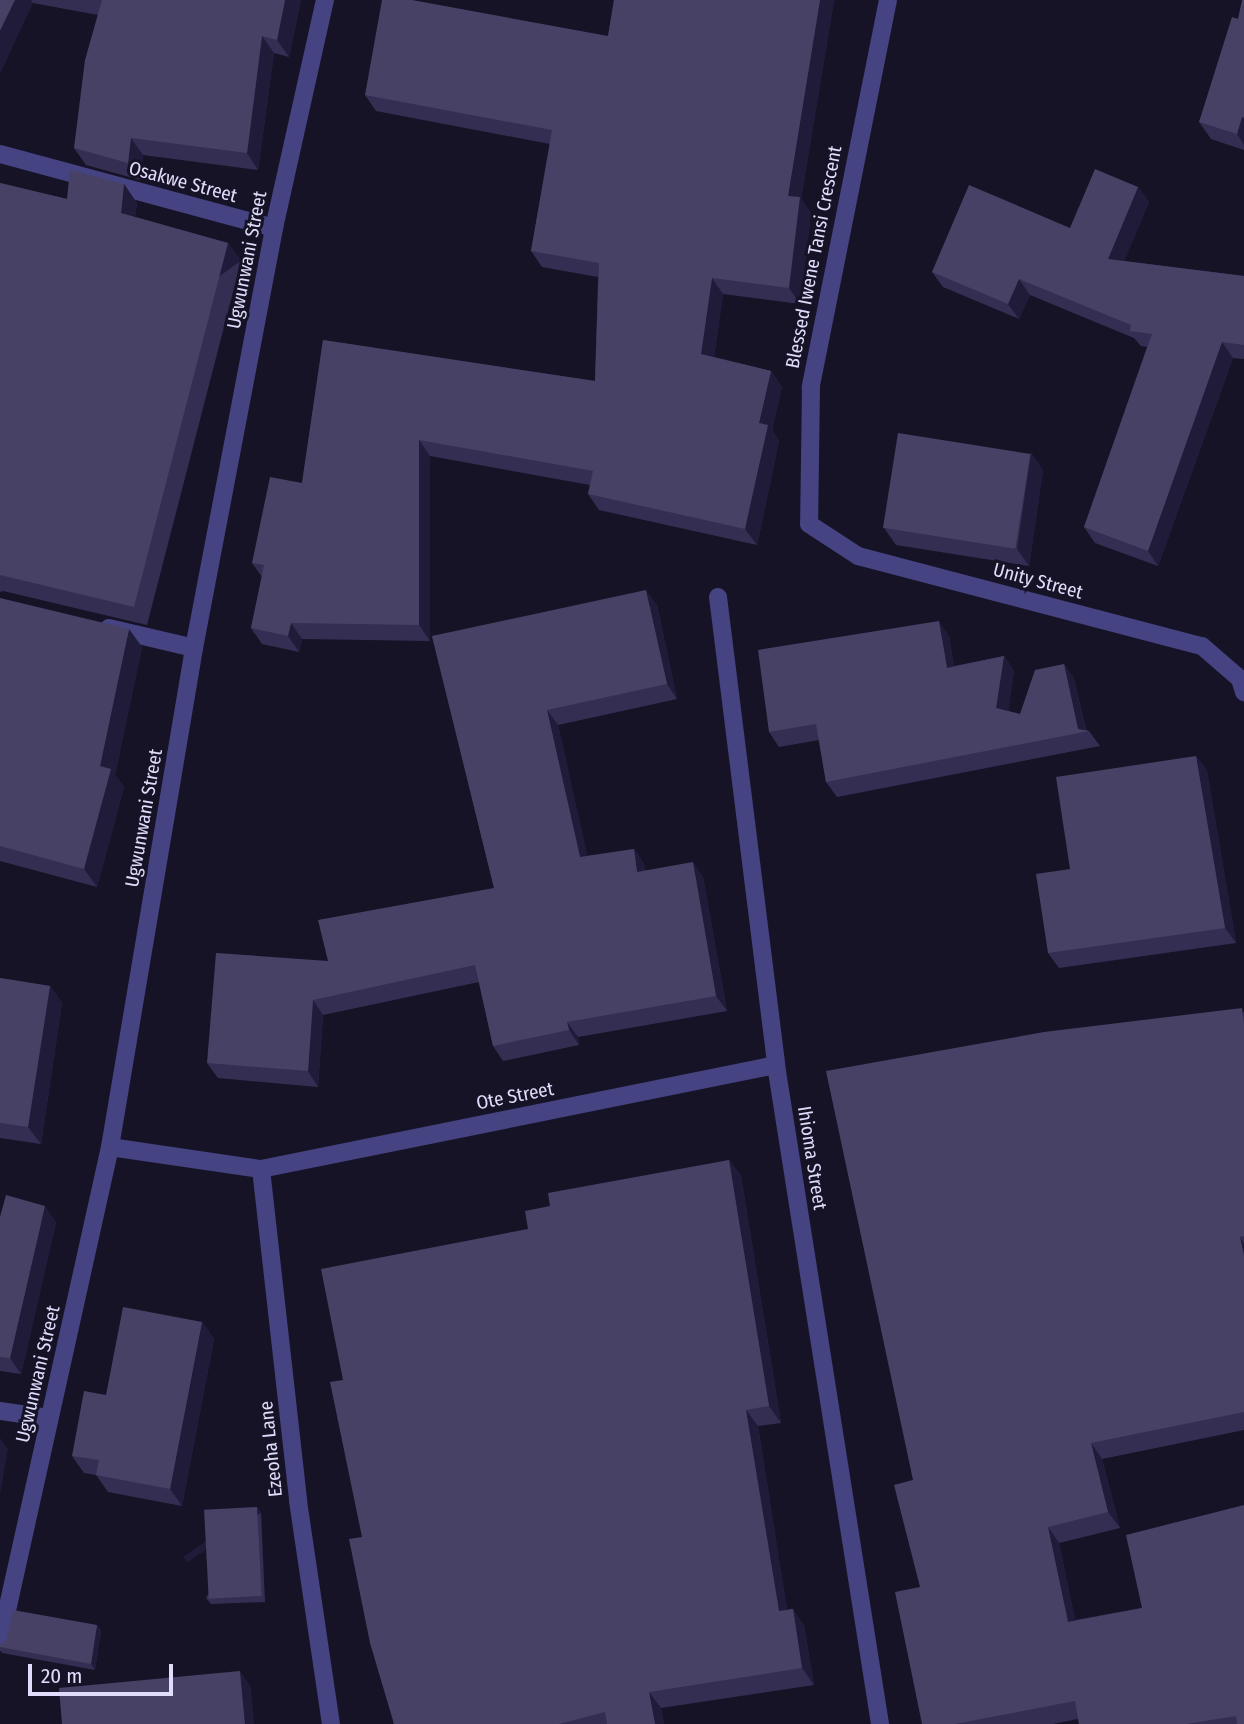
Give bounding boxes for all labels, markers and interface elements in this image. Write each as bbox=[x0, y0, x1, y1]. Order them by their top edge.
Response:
street label: Blessed Iwene Tansi Crescent bbox=[781, 144, 847, 370]
street label: Osakwe Street bbox=[126, 157, 240, 207]
street label: Ugwunwani Street bbox=[222, 189, 272, 331]
street label: Unity Street bbox=[991, 558, 1085, 604]
street label: Ugwunwani Street bbox=[121, 747, 167, 889]
street label: Ote Street bbox=[474, 1077, 556, 1115]
street label: Ihioma Street bbox=[793, 1104, 831, 1212]
street label: Ugwunwani Street bbox=[11, 1303, 65, 1445]
street label: Ezeoha Lane bbox=[255, 1400, 287, 1498]
scale bar bbox=[32, 1650, 177, 1694]
text: 20 m bbox=[41, 1663, 82, 1689]

